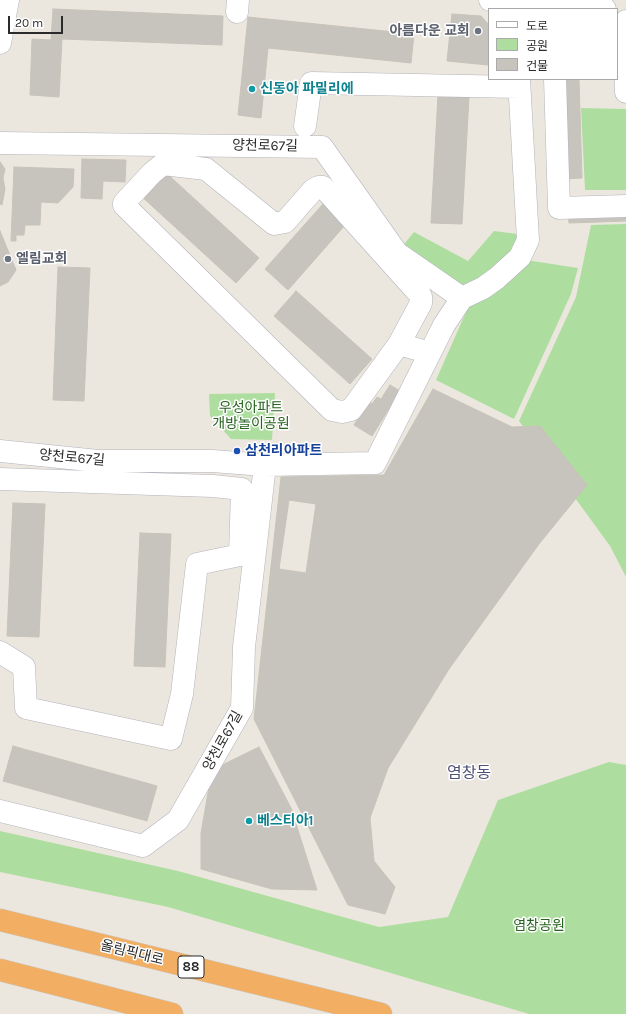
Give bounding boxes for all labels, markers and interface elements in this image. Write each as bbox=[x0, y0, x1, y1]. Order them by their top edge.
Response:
scale bar bbox=[10, 8, 65, 34]
legend bbox=[488, 8, 618, 80]
text: 20 m bbox=[15, 16, 43, 30]
text: 도로 bbox=[526, 19, 548, 33]
place label: 아름다운 교회 bbox=[389, 23, 470, 39]
marker: 아름다운 교회 bbox=[473, 26, 483, 36]
text: 공원 bbox=[526, 39, 548, 53]
text: 건물 bbox=[526, 59, 548, 73]
place label: 신동아 파밀리에 bbox=[260, 81, 354, 97]
marker: 신동아 파밀리에 bbox=[247, 84, 257, 94]
street label: 양천로67길 bbox=[232, 137, 298, 155]
place label: 엘림교회 bbox=[16, 251, 68, 267]
marker: 엘림교회 bbox=[3, 254, 13, 264]
park label: 우성아파트 개방놀이공원 bbox=[212, 400, 290, 432]
place label: 삼천리아파트 bbox=[245, 443, 322, 459]
marker: 삼천리아파트 bbox=[232, 446, 242, 456]
street label: 양천로67길 bbox=[38, 447, 106, 469]
street label: 양천로67길 bbox=[200, 708, 246, 774]
district label: 염창동 bbox=[447, 763, 491, 783]
place label: 베스티아1 bbox=[257, 813, 314, 829]
marker: 베스티아1 bbox=[244, 816, 254, 826]
park label: 염창공원 bbox=[513, 918, 565, 934]
street label: 올림픽대로 bbox=[99, 937, 165, 969]
road number: 88 bbox=[178, 956, 204, 978]

